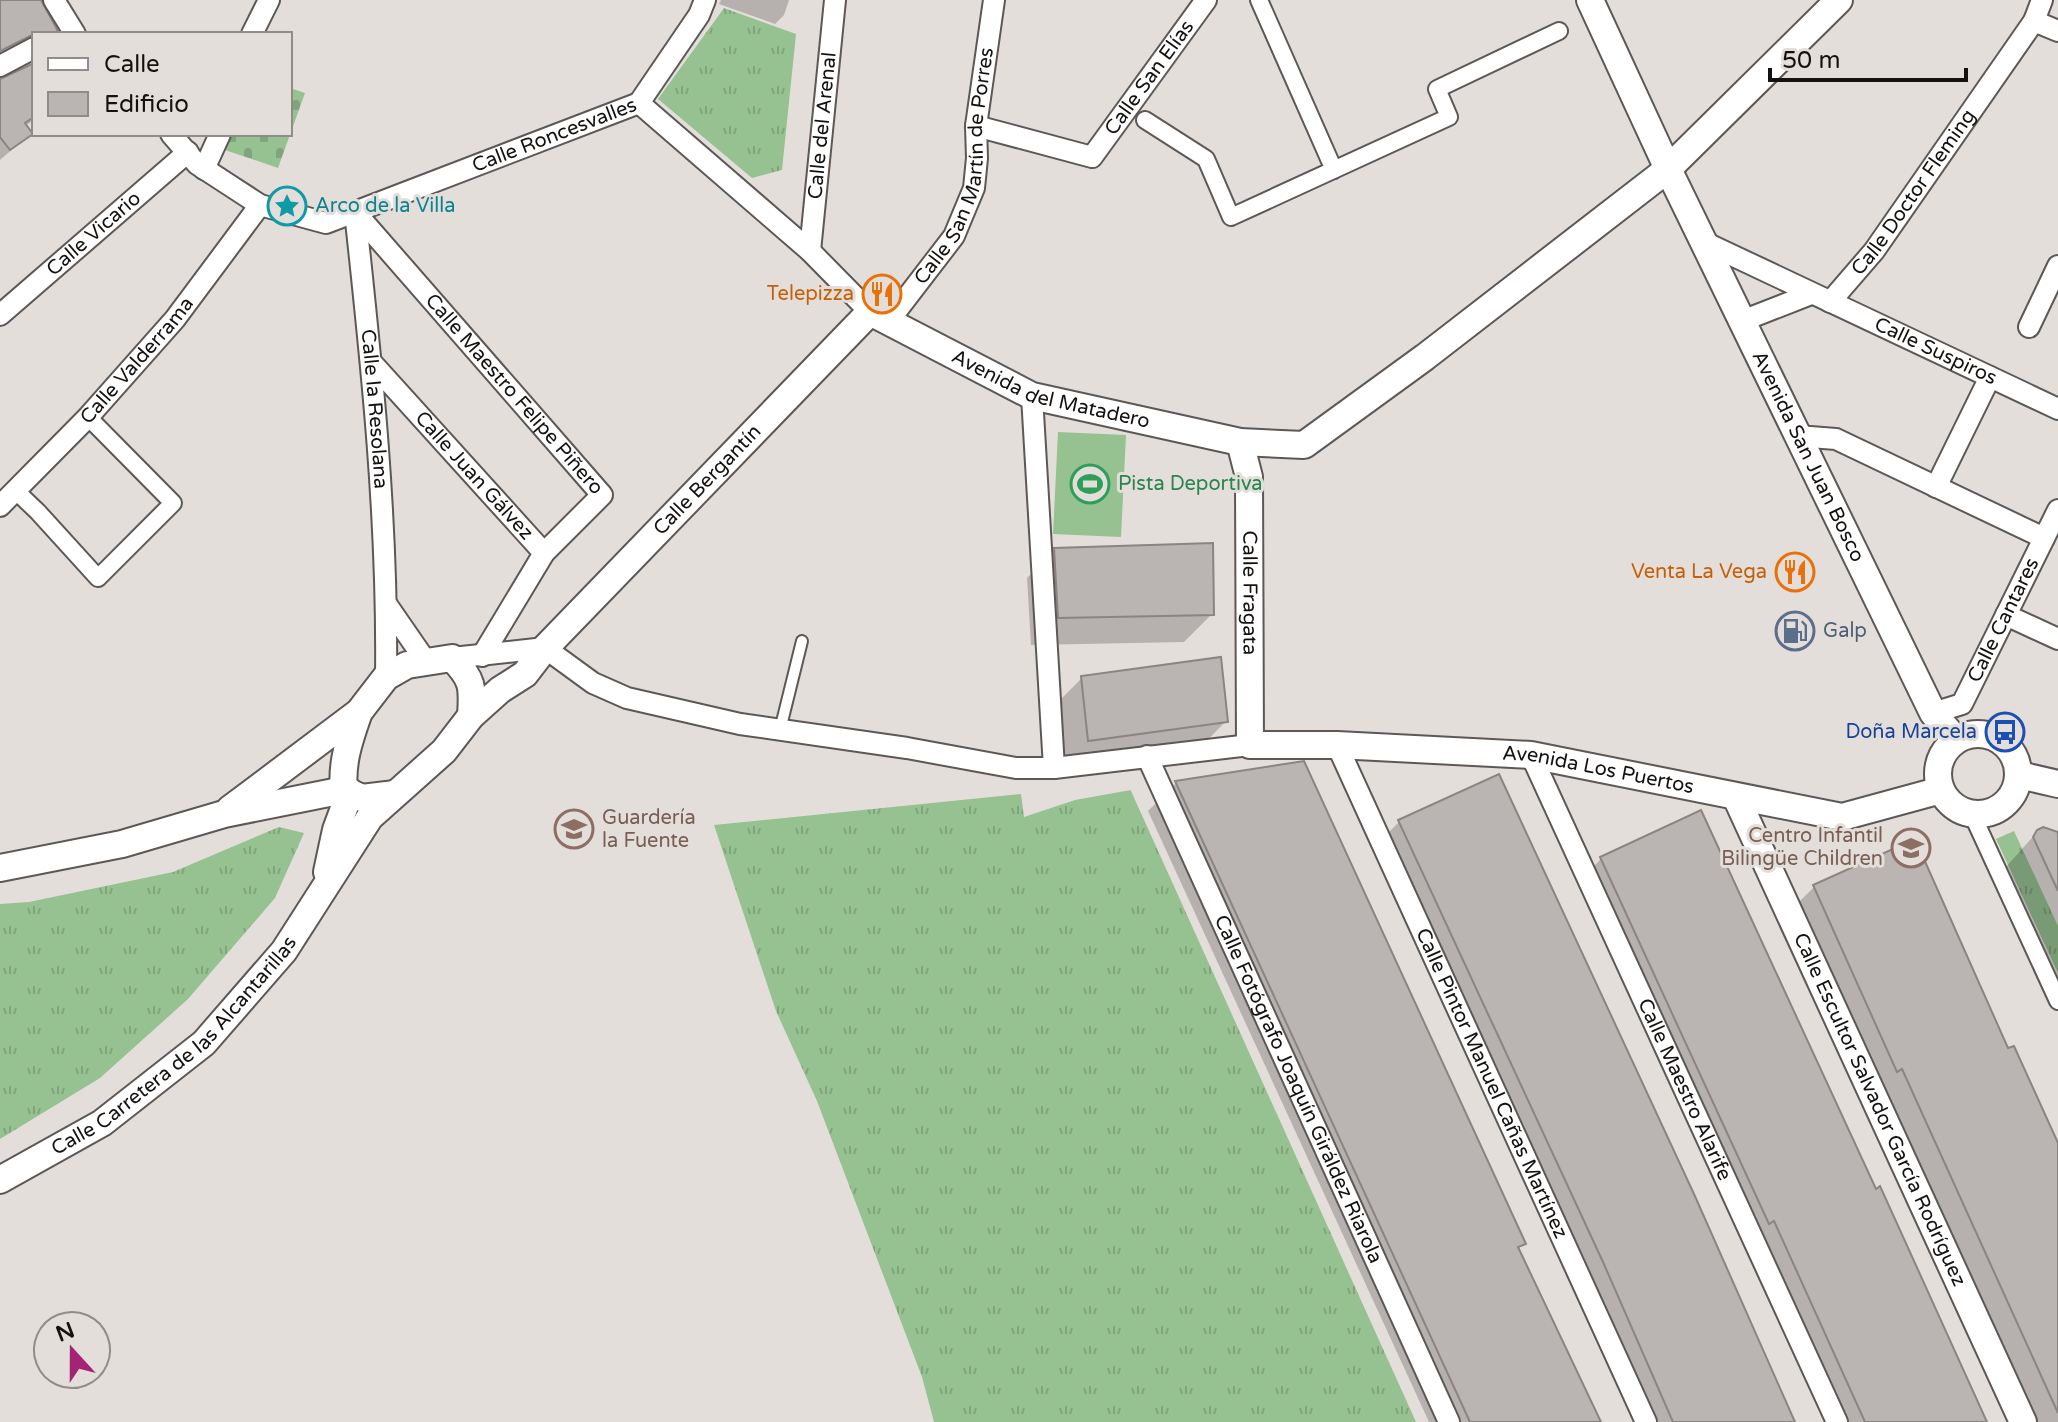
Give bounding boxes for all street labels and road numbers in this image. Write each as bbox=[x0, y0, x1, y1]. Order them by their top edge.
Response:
street label: Calle San Elías bbox=[1100, 16, 1199, 140]
street label: Calle San Martín de Porres bbox=[909, 46, 999, 289]
street label: Calle del Arenal bbox=[803, 51, 842, 200]
street label: Calle Roncesvalles bbox=[469, 93, 640, 178]
street label: Calle Doctor Fleming bbox=[1846, 105, 1981, 280]
street label: Calle Vicario bbox=[42, 186, 146, 281]
street label: Calle Maestro Felipe Piñero bbox=[420, 289, 608, 500]
street label: Calle Valderrama bbox=[75, 292, 199, 429]
street label: Calle Suspiros bbox=[1871, 312, 2001, 390]
street label: Calle la Resolana bbox=[355, 328, 393, 490]
street label: Avenida del Matadero bbox=[948, 344, 1152, 434]
street label: Avenida San Juan Bosco bbox=[1747, 347, 1870, 566]
street label: Calle Juan Gálvez bbox=[410, 406, 538, 545]
street label: Calle Bergantín bbox=[648, 420, 766, 540]
street label: Calle Fragata bbox=[1237, 530, 1262, 655]
street label: Calle Cantares bbox=[1963, 554, 2044, 686]
street label: Avenida Los Puertos bbox=[1502, 742, 1696, 799]
street label: Calle Fotógrafo Joaquín Giráldez Riarola bbox=[1209, 911, 1388, 1267]
street label: Calle Pintor Manuel Cañas Martínez bbox=[1410, 924, 1573, 1242]
street label: Calle Escultor Salvador García Rodríguez bbox=[1788, 929, 1971, 1290]
street label: Calle Carretera de las Alcantarillas bbox=[47, 932, 302, 1161]
street label: Calle Maestro Alarife bbox=[1632, 995, 1737, 1184]

